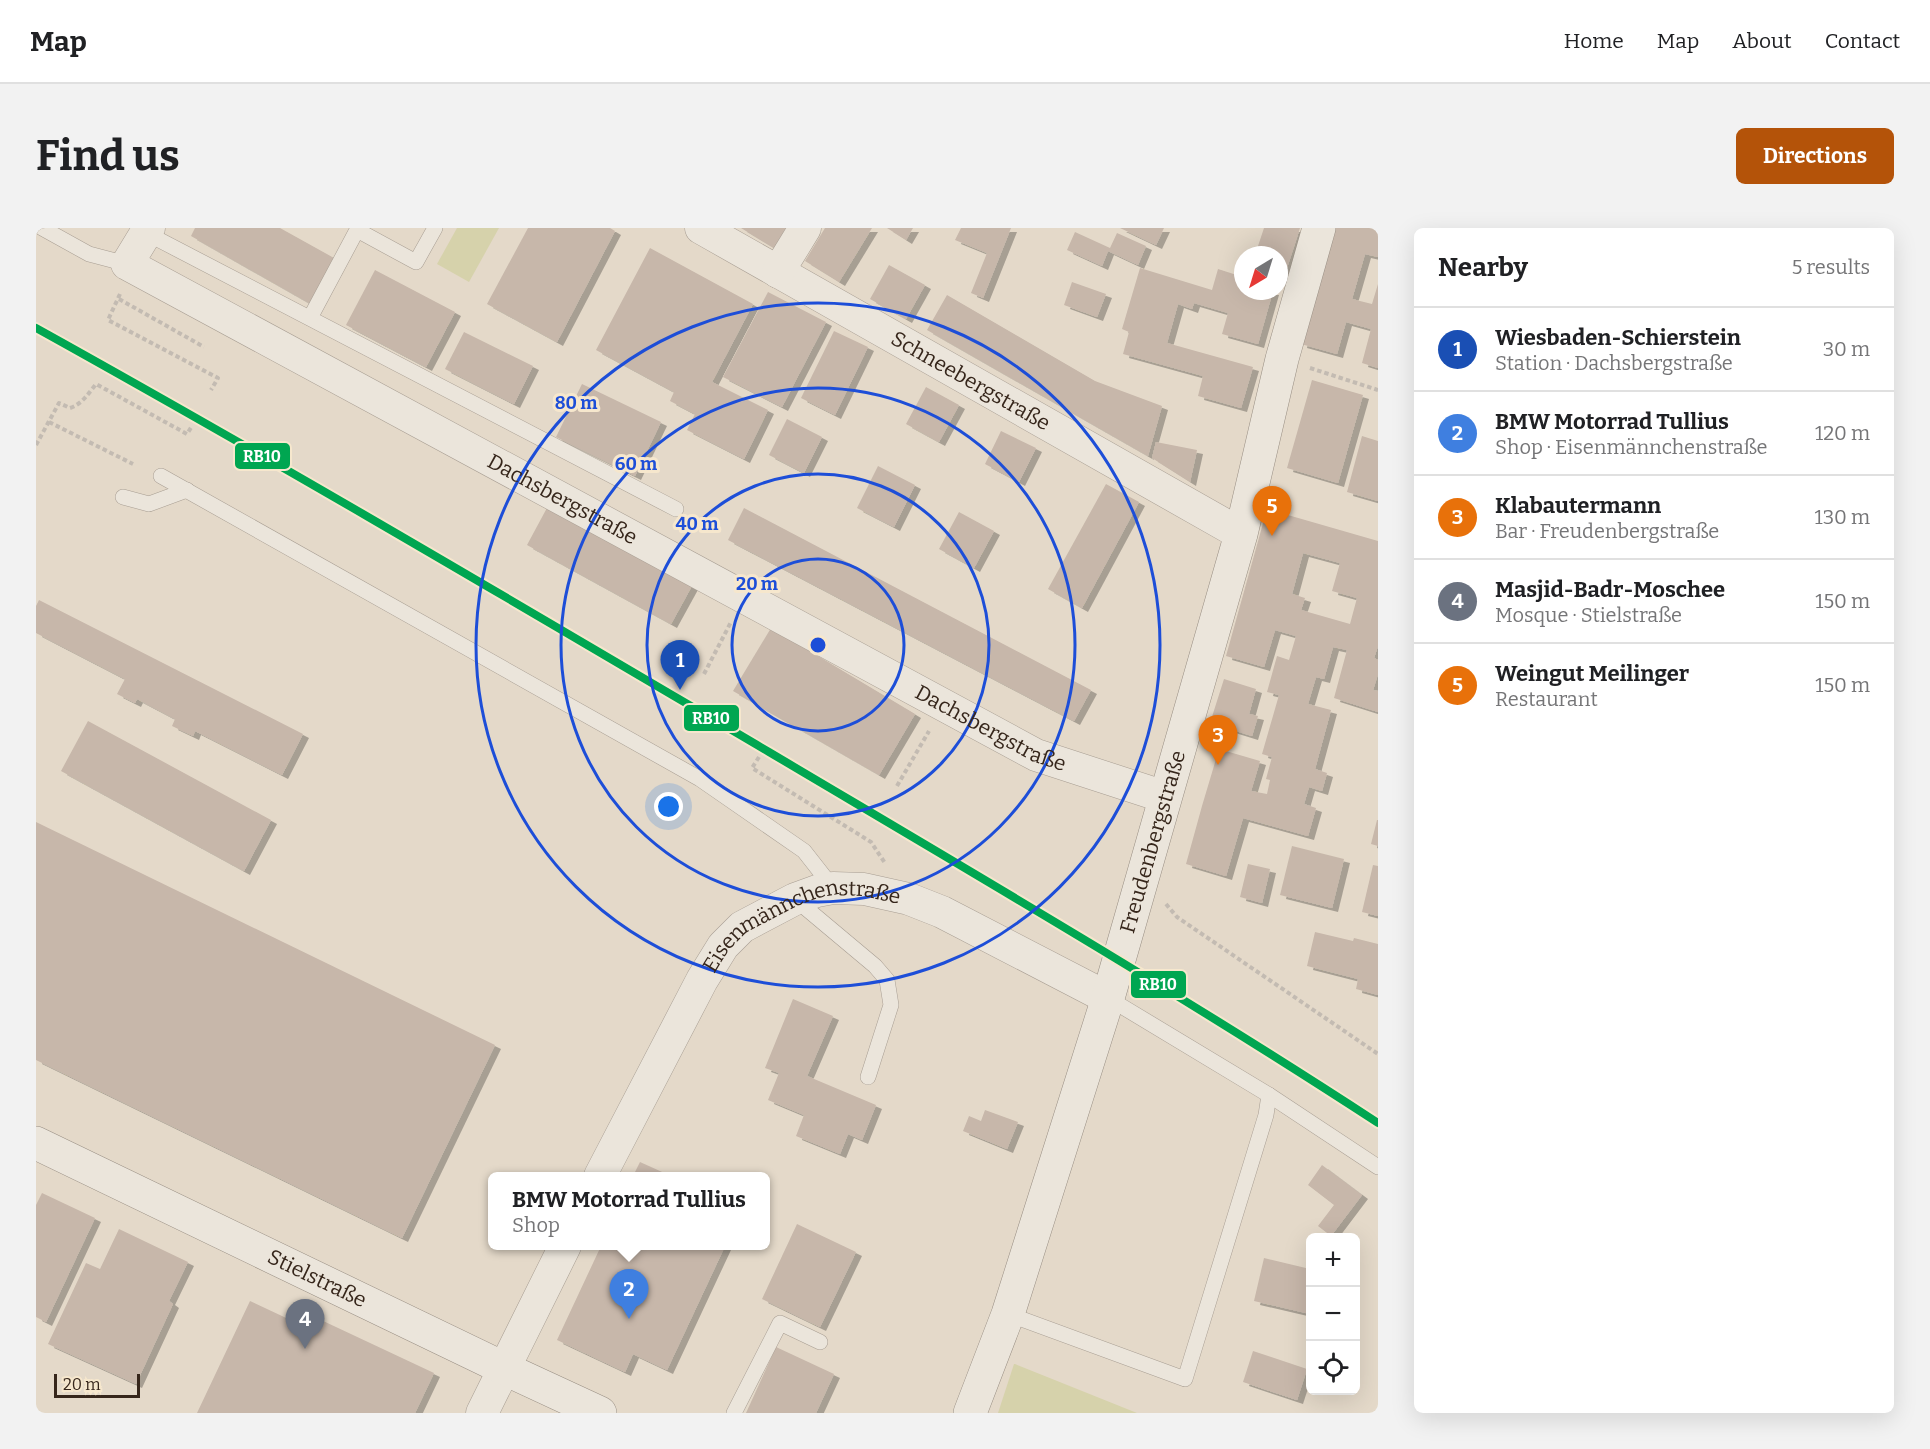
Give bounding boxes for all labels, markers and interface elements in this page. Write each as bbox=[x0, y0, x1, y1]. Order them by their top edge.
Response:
text: Map bbox=[30, 25, 87, 58]
text: Home bbox=[1564, 28, 1624, 54]
text: Map bbox=[1657, 28, 1699, 54]
text: About bbox=[1732, 28, 1792, 54]
text: Contact bbox=[1825, 28, 1900, 54]
button: Directions bbox=[1736, 128, 1894, 184]
text: Find us bbox=[36, 131, 180, 181]
north arrow bbox=[1234, 246, 1288, 300]
text: Nearby bbox=[1438, 252, 1528, 283]
text: 5 results bbox=[1792, 255, 1870, 279]
text: Wiesbaden-Schierstein bbox=[1495, 324, 1741, 351]
street label: Schneebergstraße bbox=[886, 325, 1055, 436]
text: 1 bbox=[1453, 337, 1462, 361]
text: 30 m bbox=[1823, 337, 1870, 361]
text: Station · Dachsbergstraße bbox=[1495, 351, 1733, 375]
text: 80 m bbox=[555, 392, 597, 414]
text: BMW Motorrad Tullius bbox=[1495, 408, 1729, 435]
text: 2 bbox=[1452, 421, 1463, 445]
text: 120 m bbox=[1815, 421, 1870, 445]
text: Shop · Eisenmännchenstraße bbox=[1495, 435, 1767, 459]
line badge: RB10 bbox=[234, 442, 291, 470]
text: RB10 bbox=[243, 447, 281, 466]
street label: Dachsbergstraße bbox=[483, 448, 642, 550]
text: 60 m bbox=[615, 453, 657, 475]
pin: 5 bbox=[1252, 486, 1292, 536]
text: Klabautermann bbox=[1495, 492, 1661, 519]
text: 3 bbox=[1452, 505, 1463, 529]
text: 130 m bbox=[1815, 505, 1870, 529]
text: 40 m bbox=[676, 513, 718, 535]
text: Bar · Freudenbergstraße bbox=[1495, 519, 1719, 543]
text: 20 m bbox=[736, 573, 778, 595]
text: Masjid-Badr-Moschee bbox=[1495, 576, 1725, 603]
text: 4 bbox=[1451, 589, 1464, 613]
text: 150 m bbox=[1815, 589, 1870, 613]
text: Mosque · Stielstraße bbox=[1495, 603, 1682, 627]
centre of rings bbox=[808, 635, 828, 655]
pin: 1 bbox=[660, 640, 700, 690]
text: Weingut Meilinger bbox=[1495, 660, 1689, 687]
text: 5 bbox=[1452, 673, 1463, 697]
text: 150 m bbox=[1815, 673, 1870, 697]
street label: Dachsbergstraße bbox=[911, 679, 1069, 777]
text: Restaurant bbox=[1495, 687, 1598, 711]
line badge: RB10 bbox=[683, 704, 740, 732]
text: RB10 bbox=[692, 709, 730, 728]
pin: 3 bbox=[1198, 716, 1238, 765]
street label: Freudenbergstraße bbox=[1114, 747, 1191, 936]
your location bbox=[654, 792, 683, 821]
street label: Eisenmännchenstraße bbox=[697, 874, 903, 977]
line badge: RB10 bbox=[1130, 970, 1187, 999]
text: RB10 bbox=[1139, 975, 1177, 994]
popup bbox=[488, 1172, 770, 1250]
text: BMW Motorrad Tullius bbox=[512, 1186, 746, 1213]
text: Shop bbox=[512, 1213, 560, 1237]
map controls bbox=[1306, 1233, 1360, 1395]
button: + bbox=[1306, 1233, 1360, 1287]
street label: Stielstraße bbox=[263, 1244, 371, 1313]
pin: 2 bbox=[610, 1270, 648, 1319]
button: − bbox=[1306, 1287, 1360, 1341]
pin: 4 bbox=[286, 1300, 324, 1349]
button: locate bbox=[1306, 1341, 1360, 1395]
scale bar bbox=[54, 1371, 140, 1398]
text: 20 m bbox=[63, 1375, 100, 1394]

